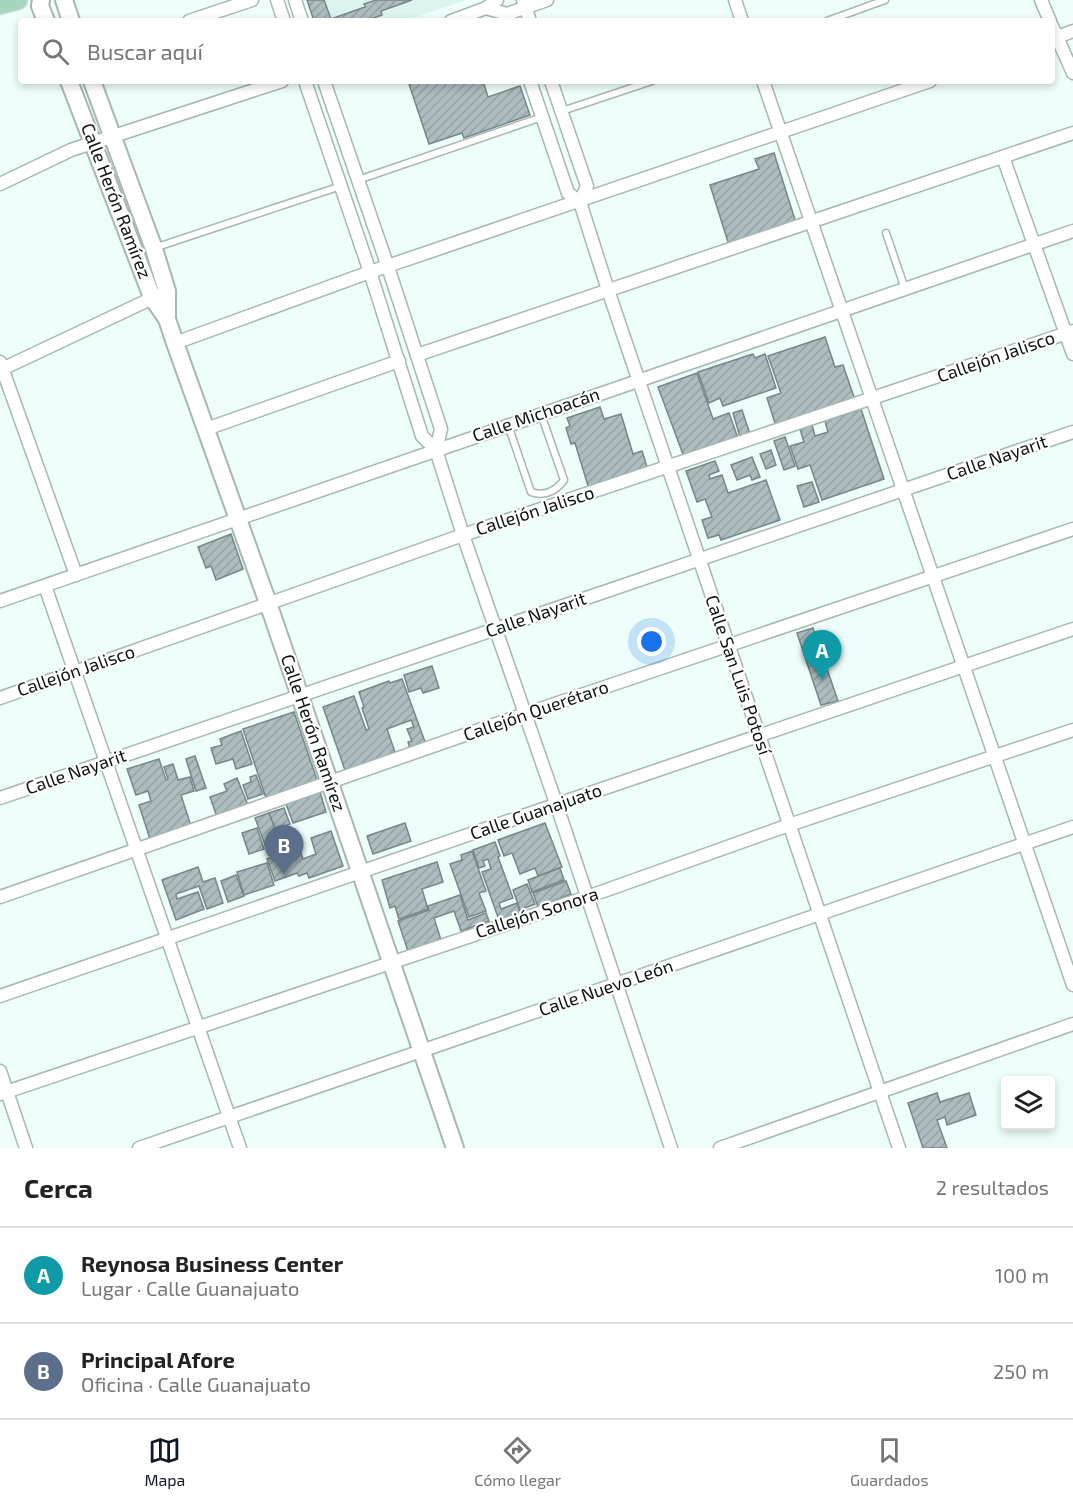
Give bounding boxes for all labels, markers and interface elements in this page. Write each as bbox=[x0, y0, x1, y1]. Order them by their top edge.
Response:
search box bbox=[18, 18, 1055, 84]
icon: search bbox=[39, 35, 72, 68]
text: Buscar aquí bbox=[87, 38, 203, 64]
street label: Calle Herón Ramírez bbox=[77, 120, 157, 282]
street label: Callejón Jalisco bbox=[934, 326, 1057, 387]
street label: Calle Michoacán bbox=[469, 382, 602, 446]
street label: Calle Nayarit bbox=[943, 430, 1050, 485]
street label: Callejón Jalisco bbox=[473, 481, 597, 540]
street label: Calle Nayarit bbox=[482, 587, 589, 642]
street label: Calle San Luis Potosí bbox=[701, 592, 777, 758]
your location bbox=[637, 627, 666, 656]
pin: A bbox=[802, 630, 842, 680]
street label: Callejón Jalisco bbox=[14, 640, 137, 701]
street label: Calle Herón Ramírez bbox=[277, 651, 351, 814]
street label: Callejón Querétaro bbox=[460, 675, 611, 745]
street label: Calle Nayarit bbox=[22, 744, 129, 799]
street label: Calle Guanajuato bbox=[467, 778, 605, 844]
pin: B bbox=[264, 826, 304, 875]
street label: Callejón Sonora bbox=[473, 882, 601, 942]
street label: Calle Nuevo León bbox=[536, 954, 676, 1020]
map controls bbox=[1001, 1076, 1055, 1130]
button: layers bbox=[1001, 1076, 1055, 1130]
text: Cerca bbox=[24, 1172, 93, 1203]
text: 2 resultados bbox=[936, 1175, 1049, 1199]
text: Reynosa Business Center bbox=[81, 1250, 343, 1276]
text: A bbox=[37, 1263, 50, 1287]
text: 100 m bbox=[995, 1263, 1049, 1287]
text: Lugar · Calle Guanajuato bbox=[81, 1276, 299, 1300]
text: Principal Afore bbox=[81, 1346, 235, 1372]
text: B bbox=[37, 1359, 50, 1383]
text: 250 m bbox=[993, 1359, 1049, 1383]
text: Oficina · Calle Guanajuato bbox=[81, 1372, 311, 1396]
tab: Mapa bbox=[144, 1434, 185, 1489]
tab: Cómo llegar bbox=[474, 1434, 561, 1489]
tab: Guardados bbox=[850, 1434, 929, 1489]

